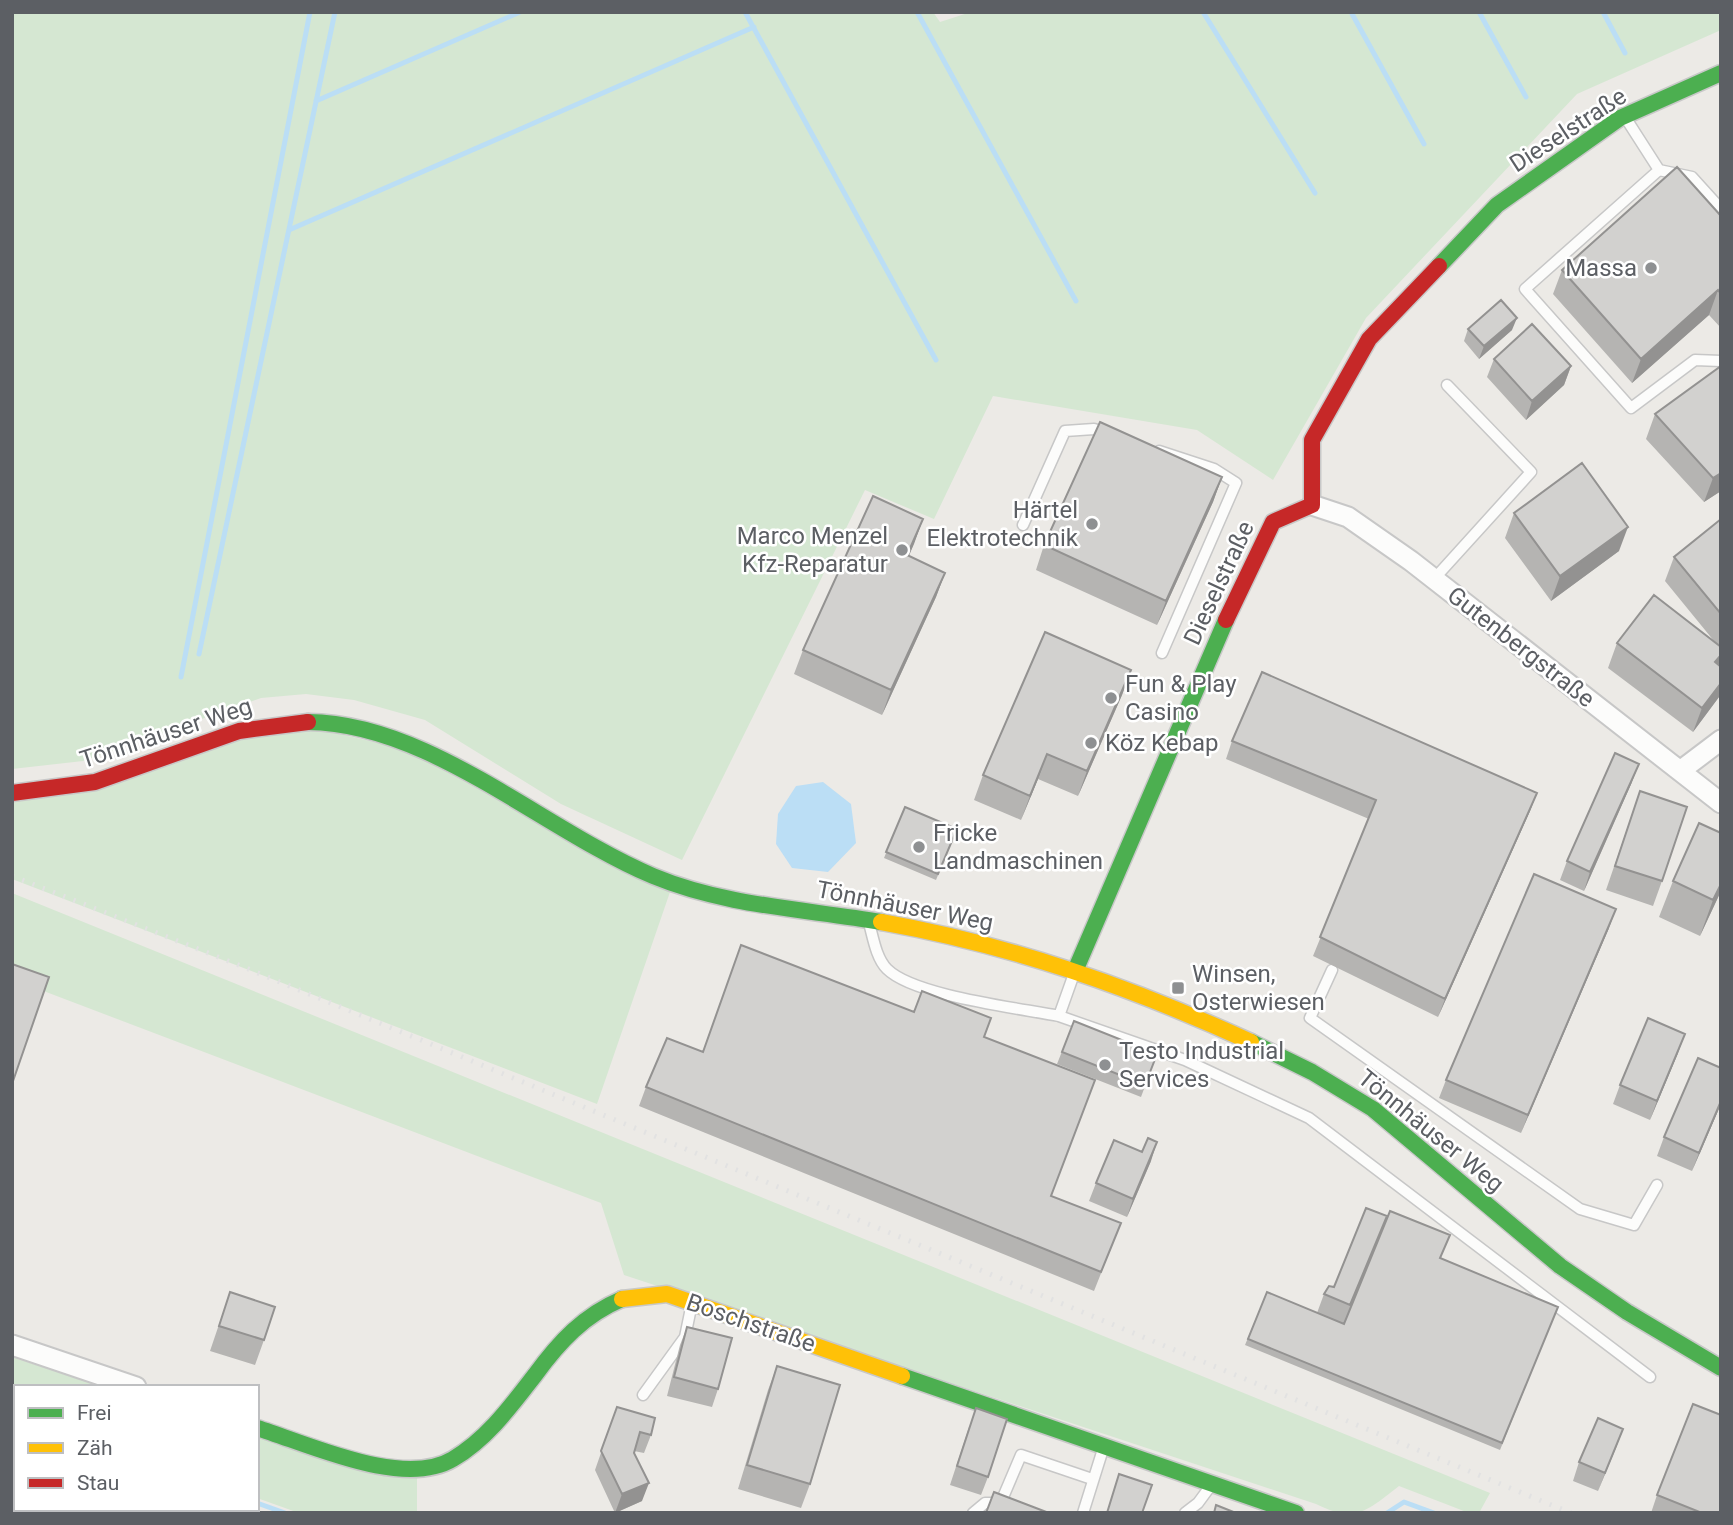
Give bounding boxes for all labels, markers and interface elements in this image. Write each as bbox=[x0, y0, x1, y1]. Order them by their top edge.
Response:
street label: Dieselstraße bbox=[1505, 82, 1631, 178]
place label: Massa bbox=[1565, 254, 1637, 282]
marker: Massa bbox=[1643, 260, 1659, 276]
place label: Härtel Elektrotechnik bbox=[927, 496, 1079, 552]
marker: Härtel Elektrotechnik bbox=[1084, 516, 1100, 532]
street label: Dieselstraße bbox=[1178, 517, 1260, 649]
place label: Marco Menzel Kfz-Reparatur bbox=[737, 522, 888, 578]
marker: Marco Menzel Kfz-Reparatur bbox=[894, 542, 910, 558]
street label: Gutenbergstraße bbox=[1442, 581, 1600, 713]
place label: Fun & Play Casino bbox=[1125, 670, 1237, 726]
marker: Fun & Play Casino bbox=[1103, 690, 1119, 706]
street label: Tönnhäuser Weg bbox=[76, 692, 256, 774]
place label: Köz Kebap bbox=[1105, 729, 1219, 757]
marker: Köz Kebap bbox=[1083, 735, 1099, 751]
place label: Fricke Landmaschinen bbox=[933, 819, 1103, 875]
marker: Fricke Landmaschinen bbox=[911, 839, 927, 855]
street label: Tönnhäuser Weg bbox=[814, 875, 996, 937]
place label: Winsen, Osterwiesen bbox=[1192, 960, 1325, 1016]
marker: Winsen, Osterwiesen bbox=[1170, 980, 1186, 996]
place label: Testo Industrial Services bbox=[1119, 1037, 1284, 1093]
marker: Testo Industrial Services bbox=[1097, 1057, 1113, 1073]
street label: Tönnhäuser Weg bbox=[1353, 1064, 1509, 1198]
street label: Boschstraße bbox=[683, 1288, 819, 1358]
legend bbox=[14, 1385, 259, 1511]
text: Frei bbox=[77, 1401, 112, 1425]
text: Zäh bbox=[77, 1436, 113, 1460]
text: Stau bbox=[77, 1471, 119, 1495]

